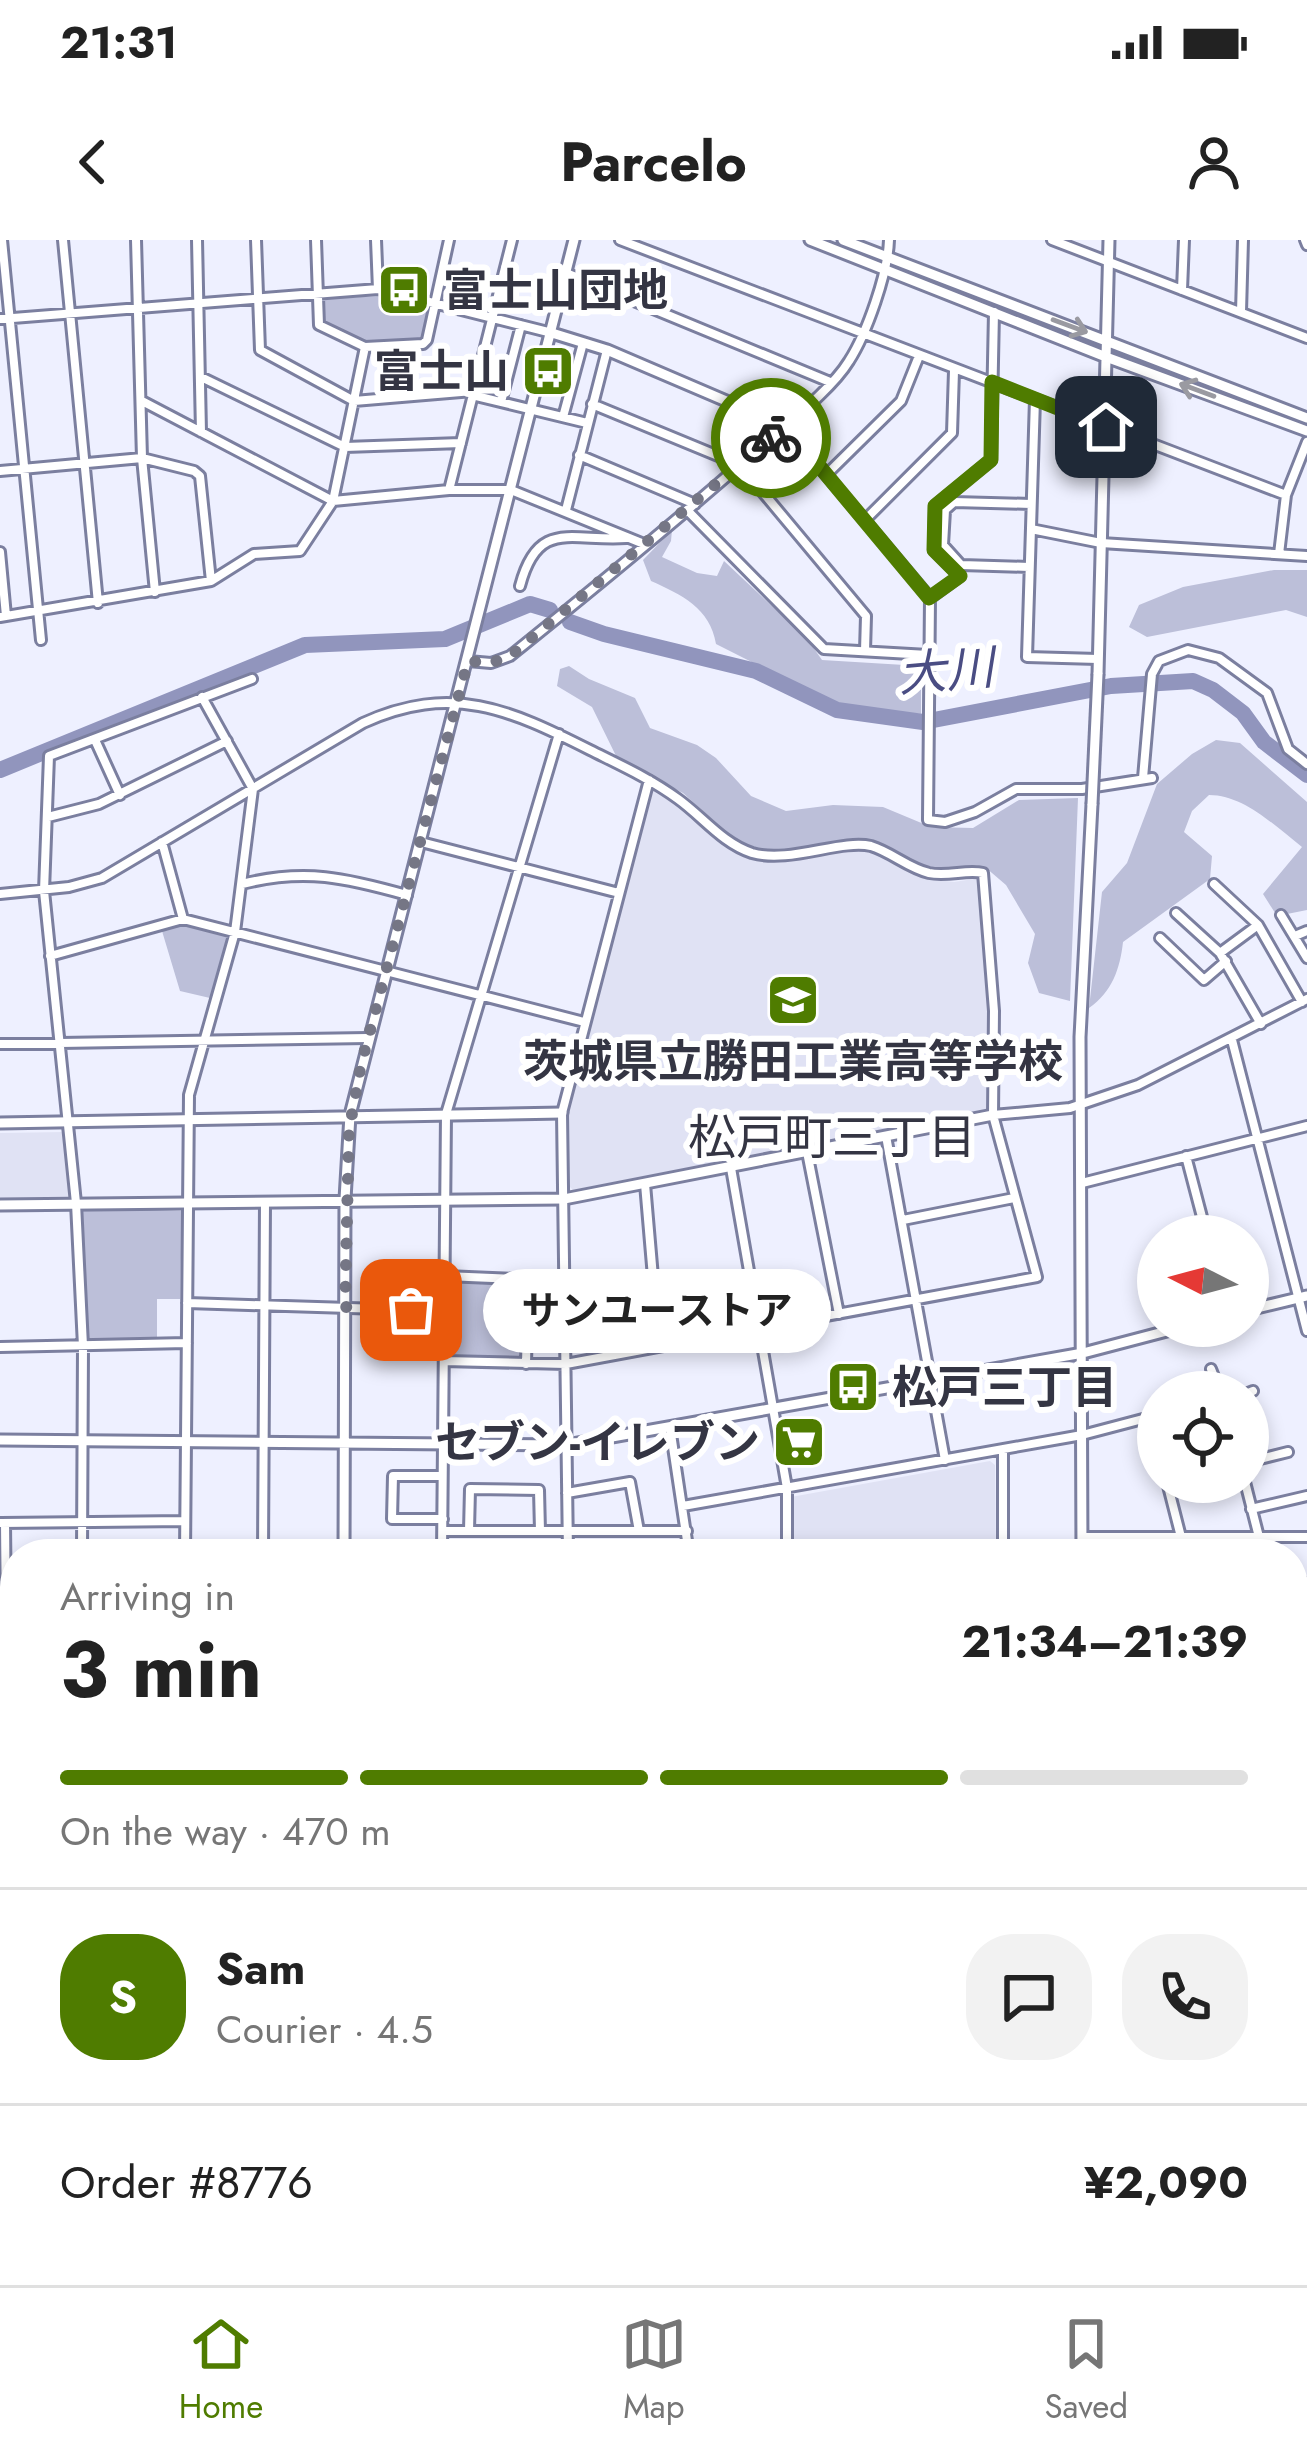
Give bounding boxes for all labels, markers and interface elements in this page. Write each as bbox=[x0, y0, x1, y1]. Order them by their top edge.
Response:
text: 21:31 bbox=[60, 10, 178, 75]
text: Parcelo bbox=[560, 123, 747, 201]
icon: back bbox=[60, 129, 126, 195]
icon: person bbox=[1181, 129, 1247, 195]
place label: 富士山団地 bbox=[443, 258, 668, 323]
bus stop icon: 富士山団地 bbox=[376, 262, 432, 318]
one-way arrow bbox=[1051, 317, 1088, 338]
place label: 富士山 bbox=[374, 339, 509, 404]
bus stop icon: 富士山 bbox=[520, 343, 576, 399]
pin bbox=[1055, 376, 1157, 478]
courier bbox=[711, 378, 831, 498]
one-way arrow bbox=[1179, 378, 1216, 400]
icon: home bbox=[1073, 394, 1139, 460]
icon: bike bbox=[738, 405, 804, 471]
water label: 大川 bbox=[895, 632, 1002, 710]
school or university icon: 茨城県立勝田工業高等学校 bbox=[765, 972, 821, 1028]
place label: 茨城県立勝田工業高等学校 bbox=[523, 1029, 1063, 1094]
district label: 松戸町三丁目 bbox=[688, 1103, 976, 1172]
north arrow bbox=[1137, 1215, 1269, 1347]
map controls bbox=[1137, 1215, 1269, 1503]
pin bbox=[360, 1259, 462, 1361]
callout: サンユーストア bbox=[483, 1268, 831, 1352]
icon: bag bbox=[378, 1277, 444, 1343]
text: サンユーストア bbox=[521, 1282, 793, 1339]
place label: 松戸三丁目 bbox=[892, 1355, 1117, 1420]
bus stop icon: 松戸三丁目 bbox=[825, 1359, 881, 1415]
button: locate bbox=[1137, 1371, 1269, 1503]
place label: セブン-イレブン bbox=[435, 1410, 760, 1475]
supermarket icon: セブン-イレブン bbox=[771, 1414, 827, 1470]
text: Arriving in bbox=[60, 1568, 235, 1625]
text: 21:34–21:39 bbox=[961, 1609, 1248, 1674]
text: 3 min bbox=[60, 1614, 262, 1726]
text: On the way · 470 m bbox=[60, 1803, 391, 1860]
button: chat bbox=[966, 1934, 1092, 2060]
button: phone bbox=[1122, 1934, 1248, 2060]
text: Sam bbox=[216, 1936, 305, 2001]
text: S bbox=[109, 1964, 137, 2029]
text: Courier · 4.5 bbox=[216, 2001, 433, 2058]
text: Order #8776 bbox=[60, 2150, 313, 2215]
text: ¥2,090 bbox=[1084, 2150, 1248, 2215]
tab: Home bbox=[179, 2311, 263, 2430]
tab: Map bbox=[621, 2311, 687, 2430]
tab: Saved bbox=[1045, 2311, 1128, 2430]

